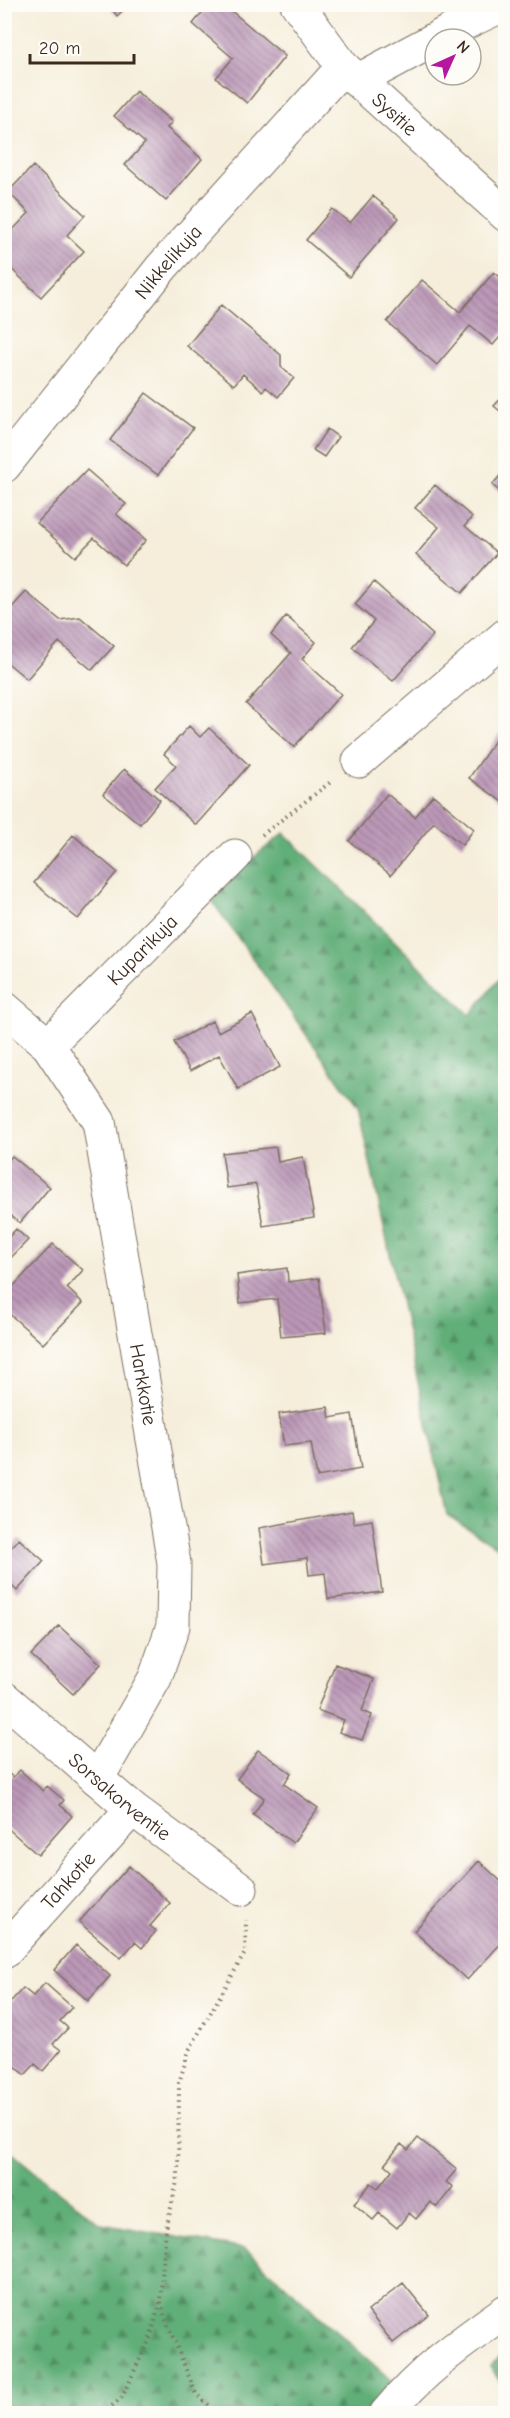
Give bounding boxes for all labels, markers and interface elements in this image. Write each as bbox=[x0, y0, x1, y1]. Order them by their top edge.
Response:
scale bar bbox=[30, 27, 134, 65]
north arrow bbox=[423, 27, 483, 87]
text: N bbox=[453, 37, 473, 57]
text: 20 m bbox=[39, 38, 80, 59]
street label: Sysitie bbox=[367, 88, 422, 140]
street label: Nikkelikuja bbox=[130, 220, 206, 303]
street label: Kuparikuja bbox=[102, 910, 182, 990]
street label: Harkkotie bbox=[125, 1342, 162, 1427]
street label: Sorsakorventie bbox=[64, 1748, 175, 1845]
street label: Tahkotie bbox=[36, 1847, 100, 1914]

